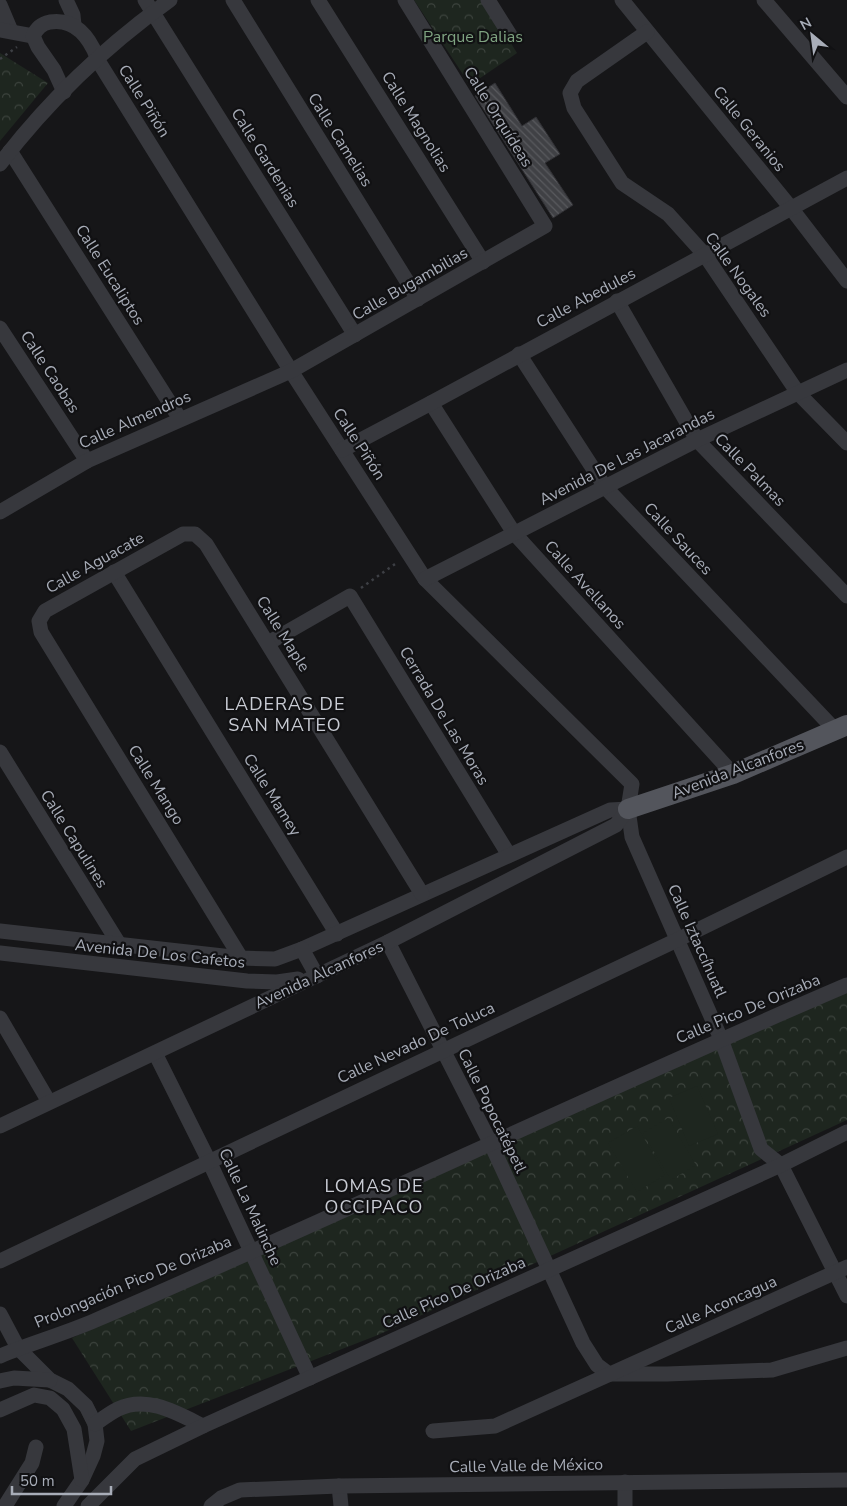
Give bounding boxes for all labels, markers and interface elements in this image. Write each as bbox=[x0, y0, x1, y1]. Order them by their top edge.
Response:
north arrow bbox=[787, 10, 837, 60]
text: N bbox=[797, 13, 815, 35]
park label: Parque Dalias bbox=[423, 26, 523, 48]
street label: Calle Piñón bbox=[113, 60, 175, 142]
street label: Calle Orquídeas bbox=[458, 62, 538, 172]
street label: Calle Magnolias bbox=[376, 67, 456, 177]
street label: Calle Geranios bbox=[708, 81, 790, 177]
street label: Calle Camelias bbox=[302, 89, 378, 191]
street label: Calle Gardenias bbox=[226, 104, 304, 212]
street label: Calle Eucaliptos bbox=[70, 220, 150, 330]
street label: Calle Nogales bbox=[700, 228, 776, 322]
street label: Calle Bugambilias bbox=[348, 242, 472, 326]
street label: Calle Abedules bbox=[532, 263, 640, 333]
street label: Calle Caobas bbox=[15, 326, 85, 418]
street label: Calle Almendros bbox=[76, 385, 194, 455]
street label: Avenida De Las Jacarandas bbox=[535, 403, 719, 511]
street label: Calle Piñón bbox=[327, 404, 391, 484]
street label: Calle Palmas bbox=[709, 429, 791, 511]
street label: Calle Sauces bbox=[639, 498, 717, 580]
street label: Calle Aguacate bbox=[42, 527, 148, 599]
street label: Calle Avellanos bbox=[539, 536, 631, 634]
street label: Calle Maple bbox=[251, 592, 315, 676]
street label: Cerrada De Las Moras bbox=[394, 642, 494, 790]
district label: LADERAS DE SAN MATEO bbox=[225, 692, 345, 737]
street label: Avenida Alcanfores bbox=[669, 734, 807, 804]
street label: Calle Mango bbox=[123, 741, 189, 829]
street label: Calle Mamey bbox=[238, 750, 307, 841]
street label: Calle Capulines bbox=[35, 786, 113, 892]
street label: Calle Iztaccíhuatl bbox=[662, 881, 732, 1001]
street label: Avenida De Los Cafetos bbox=[74, 934, 246, 974]
street label: Avenida Alcanfores bbox=[251, 936, 387, 1014]
street label: Calle Pico De Orizaba bbox=[672, 969, 824, 1049]
street label: Calle Nevado De Toluca bbox=[334, 997, 498, 1089]
street label: Calle Popocatépetl bbox=[452, 1045, 532, 1177]
street label: Calle La Malinche bbox=[213, 1145, 287, 1269]
district label: LOMAS DE OCCIPACO bbox=[325, 1174, 423, 1219]
street label: Prolongación Pico De Orizaba bbox=[31, 1230, 235, 1334]
street label: Calle Pico De Orizaba bbox=[379, 1251, 529, 1335]
street label: Calle Aconcagua bbox=[661, 1270, 781, 1340]
street label: Calle Valle de México bbox=[449, 1454, 603, 1478]
scale bar bbox=[12, 1464, 111, 1496]
text: 50 m bbox=[20, 1471, 55, 1491]

